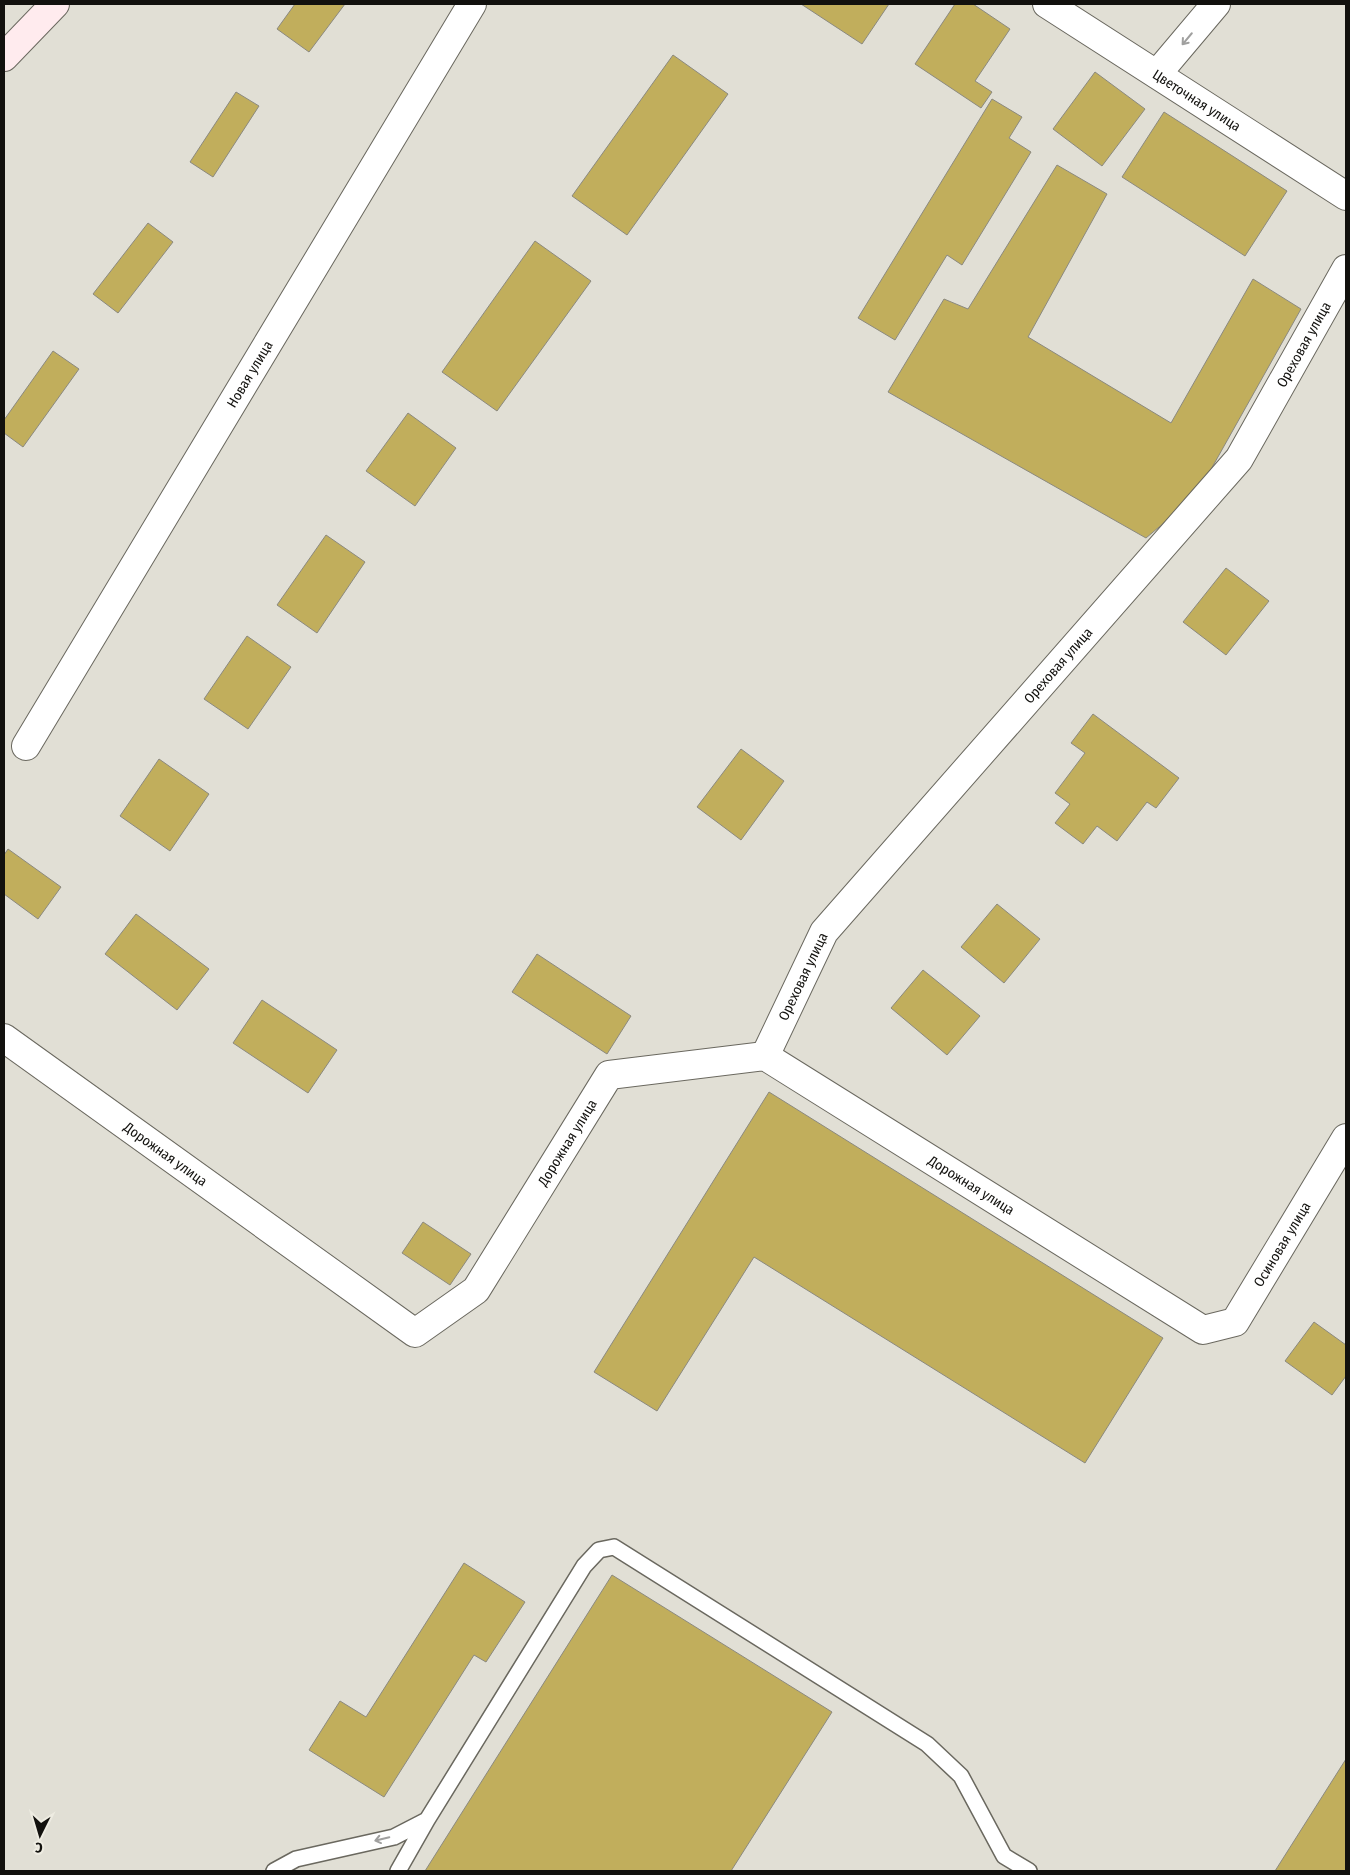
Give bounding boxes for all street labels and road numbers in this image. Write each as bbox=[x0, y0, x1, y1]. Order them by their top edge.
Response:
street label: Цветочная улица bbox=[1149, 66, 1244, 135]
street label: Ореховая улица bbox=[1273, 299, 1335, 391]
street label: Новая улица bbox=[223, 338, 277, 411]
street label: Ореховая улица bbox=[1020, 624, 1096, 707]
street label: Ореховая улица bbox=[775, 930, 832, 1024]
street label: Дорожная улица bbox=[534, 1096, 601, 1190]
street label: Дорожная улица bbox=[120, 1118, 210, 1190]
street label: Дорожная улица bbox=[924, 1152, 1018, 1219]
street label: Осиновая улица bbox=[1250, 1199, 1315, 1290]

